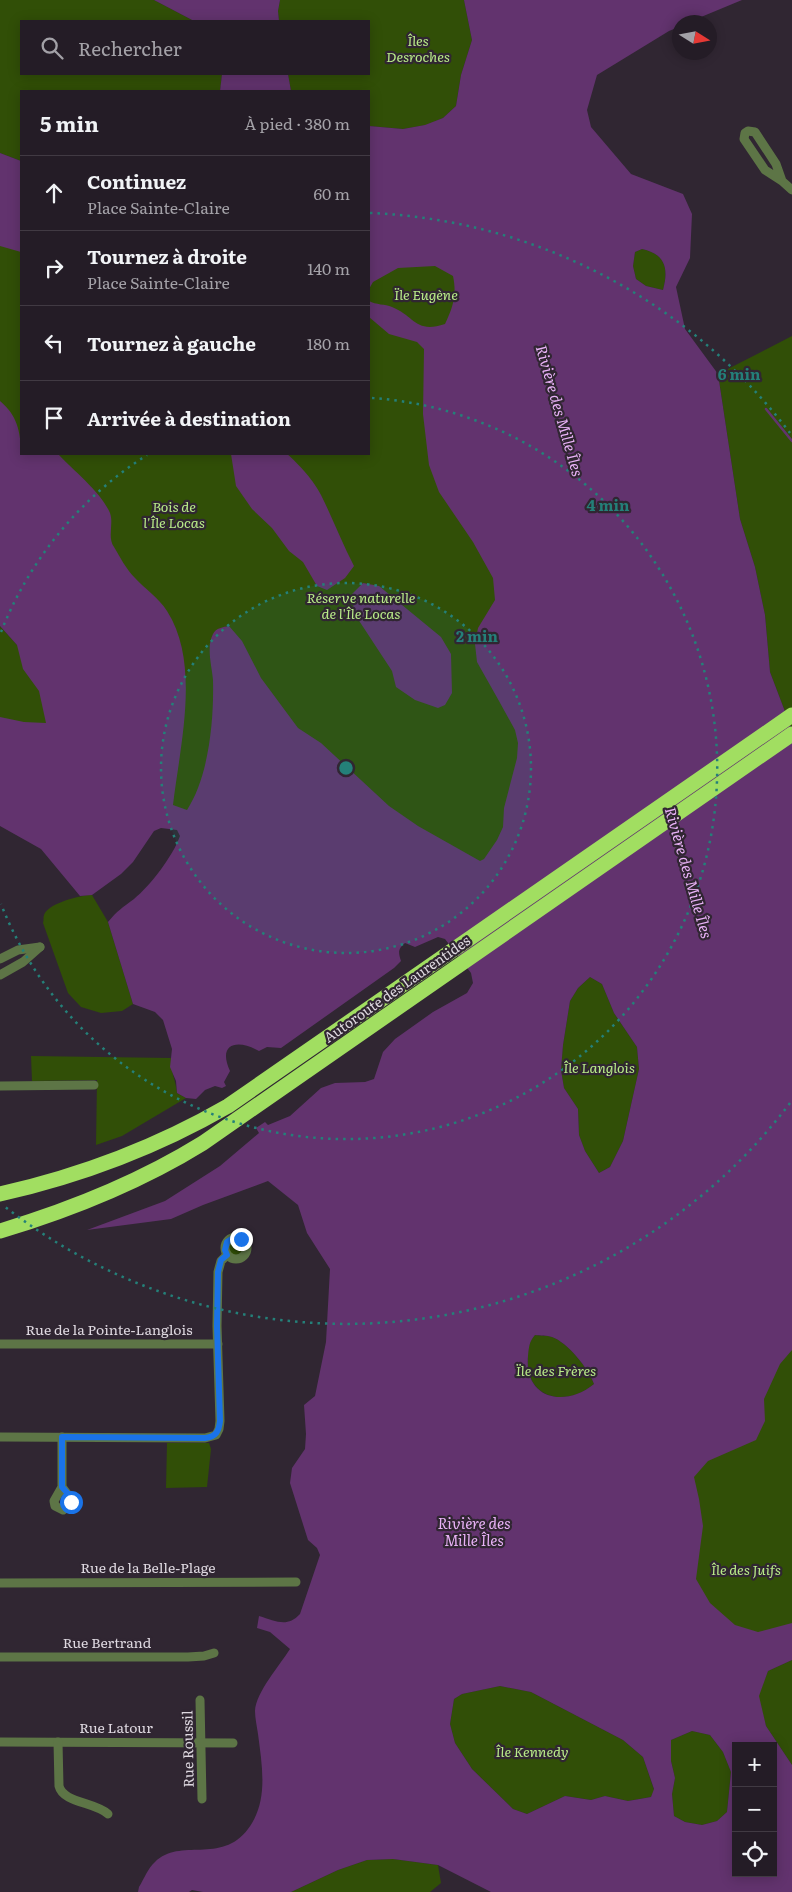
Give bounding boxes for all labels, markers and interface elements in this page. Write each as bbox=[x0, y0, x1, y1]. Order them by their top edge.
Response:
north arrow bbox=[672, 15, 717, 60]
search box bbox=[20, 20, 370, 75]
park label: Îles Desroches bbox=[386, 30, 450, 66]
icon: search bbox=[38, 34, 66, 62]
text: Rechercher bbox=[78, 34, 182, 62]
text: 5 min bbox=[40, 107, 99, 138]
text: À pied · 380 m bbox=[245, 111, 350, 135]
text: Continuez bbox=[87, 167, 186, 195]
icon: ahead bbox=[40, 179, 68, 207]
text: 60 m bbox=[313, 181, 350, 205]
text: Place Sainte-Claire bbox=[87, 195, 230, 219]
text: Tournez à droite bbox=[87, 242, 247, 270]
icon: right bbox=[40, 254, 68, 282]
text: 140 m bbox=[307, 256, 350, 280]
text: Place Sainte-Claire bbox=[87, 270, 230, 294]
park label: Ïle Eugène bbox=[394, 284, 458, 304]
icon: left bbox=[40, 329, 68, 357]
text: Tournez à gauche bbox=[87, 329, 256, 357]
text: 180 m bbox=[307, 331, 350, 355]
water label: Rivière des Mille Îles bbox=[531, 342, 590, 479]
text: 6 min bbox=[718, 362, 761, 385]
icon: arrive bbox=[40, 404, 68, 432]
text: Arrivée à destination bbox=[87, 404, 291, 432]
text: 4 min bbox=[587, 493, 630, 516]
park label: Bois de l'Île Locas bbox=[143, 496, 205, 532]
park label: Réserve naturelle de l'Île Locas bbox=[306, 587, 416, 623]
text: 2 min bbox=[456, 624, 499, 647]
centre of rings bbox=[337, 759, 355, 777]
water label: Rivière des Mille Îles bbox=[660, 804, 719, 941]
street label: Autoroute des Laurentides bbox=[319, 930, 474, 1046]
park label: Île Langlois bbox=[563, 1057, 635, 1077]
route end bbox=[230, 1228, 253, 1251]
street label: Rue de la Pointe-Langlois bbox=[26, 1319, 192, 1339]
park label: Ïle des Frères bbox=[516, 1360, 596, 1380]
route start bbox=[60, 1491, 83, 1514]
water label: Rivière des Mille Îles bbox=[437, 1511, 511, 1551]
street label: Rue de la Belle-Plage bbox=[80, 1557, 216, 1577]
park label: Île des Juifs bbox=[711, 1559, 781, 1579]
street label: Rue Bertrand bbox=[63, 1632, 152, 1652]
street label: Rue Roussil bbox=[176, 1710, 198, 1788]
street label: Rue Latour bbox=[79, 1717, 153, 1737]
park label: Île Kennedy bbox=[496, 1741, 568, 1761]
map controls bbox=[732, 1742, 777, 1877]
button: + bbox=[732, 1742, 777, 1787]
button: − bbox=[732, 1787, 777, 1832]
button: locate bbox=[732, 1832, 777, 1877]

